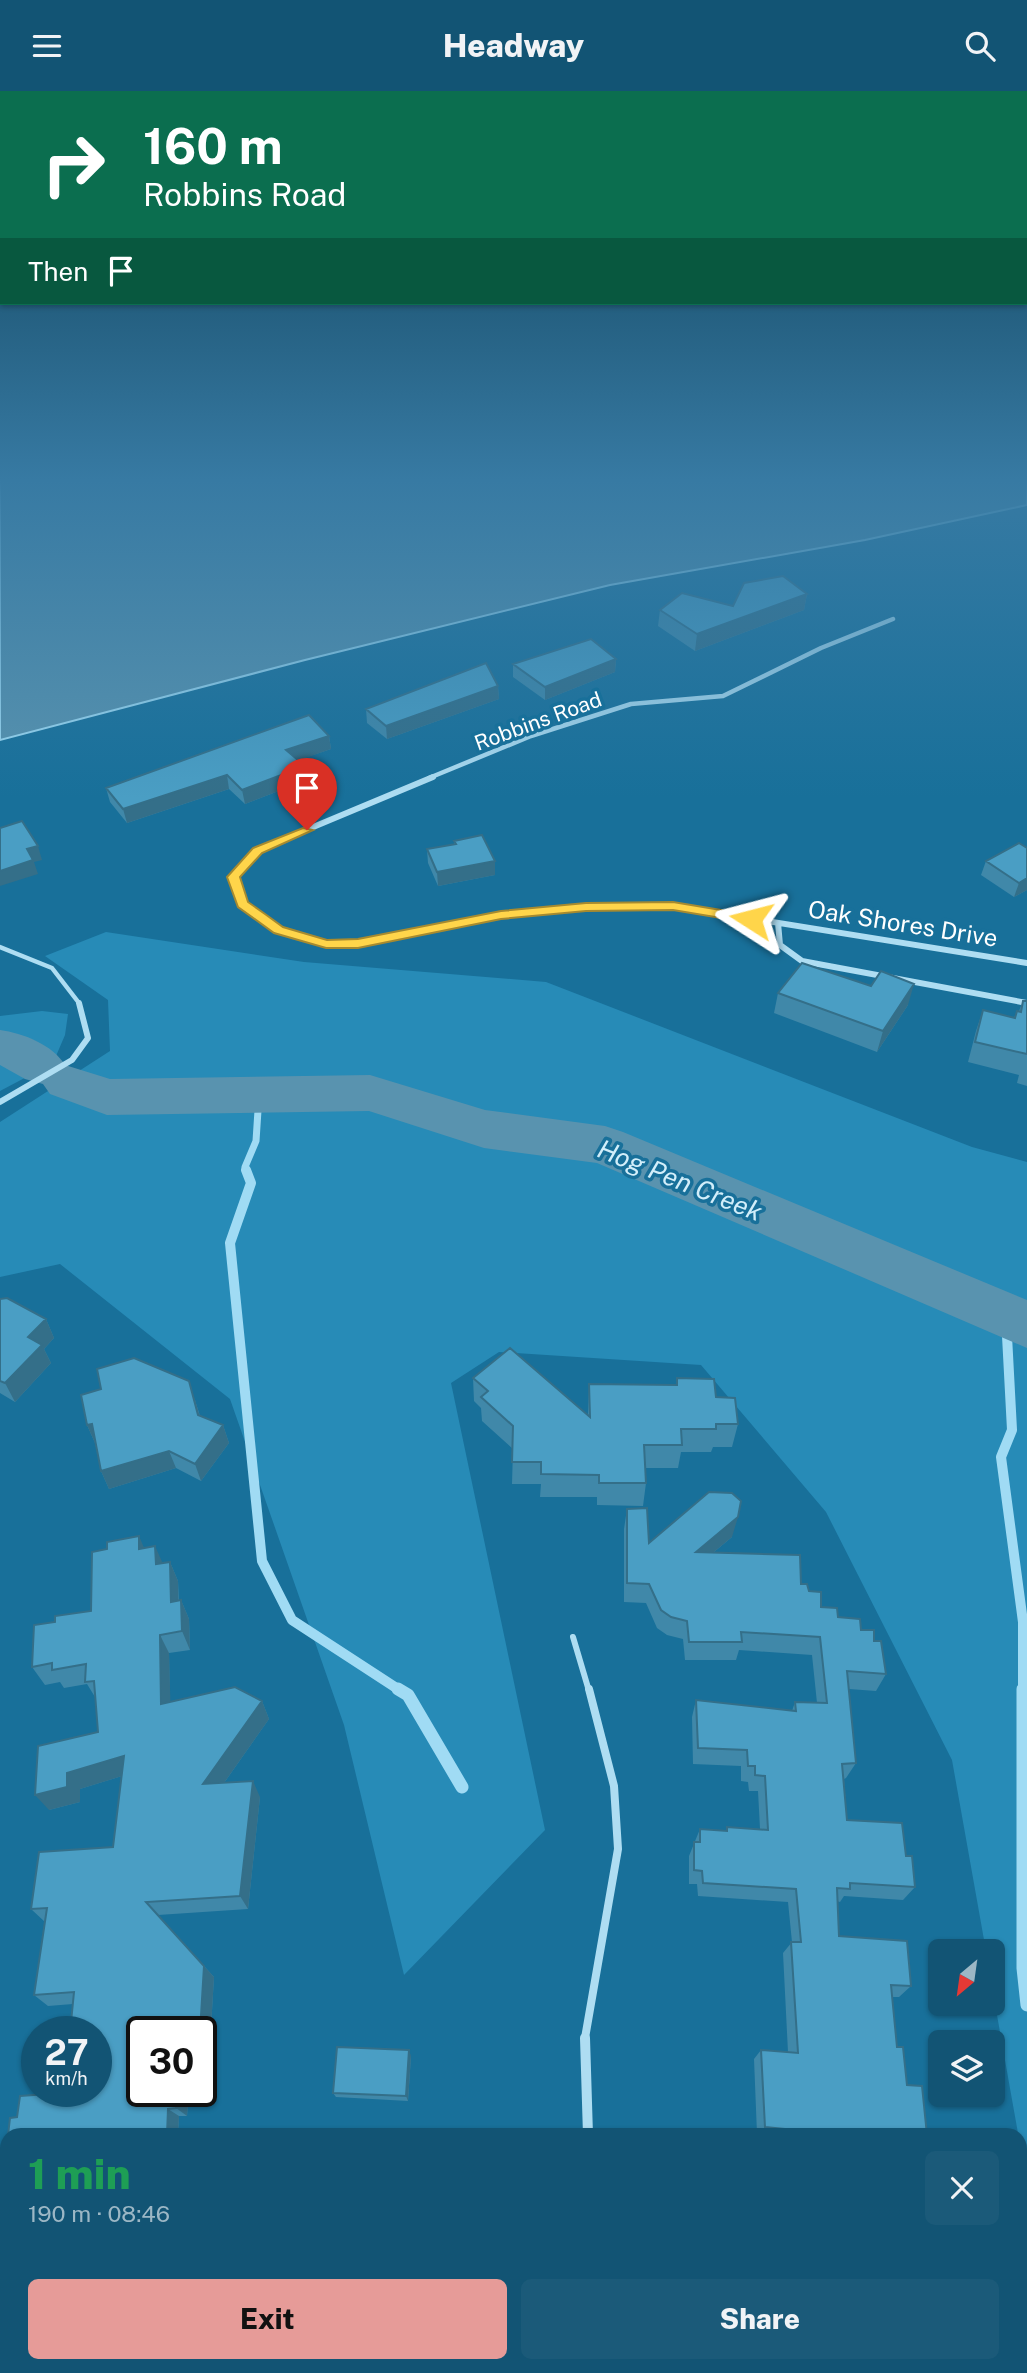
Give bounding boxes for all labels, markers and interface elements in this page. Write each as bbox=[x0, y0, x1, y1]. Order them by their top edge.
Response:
icon: menu bbox=[28, 27, 66, 65]
text: Headway bbox=[443, 27, 584, 64]
icon: search bbox=[961, 27, 999, 65]
text: 160 m bbox=[143, 117, 283, 175]
icon: right bbox=[28, 119, 119, 210]
text: Robbins Road bbox=[143, 176, 346, 213]
icon: arrive bbox=[102, 252, 140, 290]
text: Then bbox=[28, 256, 88, 287]
street label: Robbins Road bbox=[471, 686, 605, 756]
pin bbox=[277, 758, 337, 830]
icon: arrive bbox=[288, 769, 326, 807]
position arrow bbox=[714, 882, 788, 956]
street label: Oak Shores Drive bbox=[806, 894, 1000, 952]
water label: Hog Pen Creek bbox=[593, 1133, 767, 1227]
north arrow bbox=[928, 1939, 1004, 2016]
map controls bbox=[928, 1939, 1005, 2107]
speed limit sign: 30 bbox=[126, 2016, 217, 2107]
button: layers bbox=[928, 2030, 1005, 2107]
text: 27 bbox=[44, 2032, 89, 2073]
text: km/h bbox=[45, 2068, 88, 2089]
text: 1 min bbox=[28, 2149, 131, 2198]
button: close bbox=[925, 2151, 999, 2225]
text: 190 m · 08:46 bbox=[28, 2200, 170, 2227]
button: Exit bbox=[28, 2279, 507, 2359]
button: Share bbox=[521, 2279, 999, 2359]

